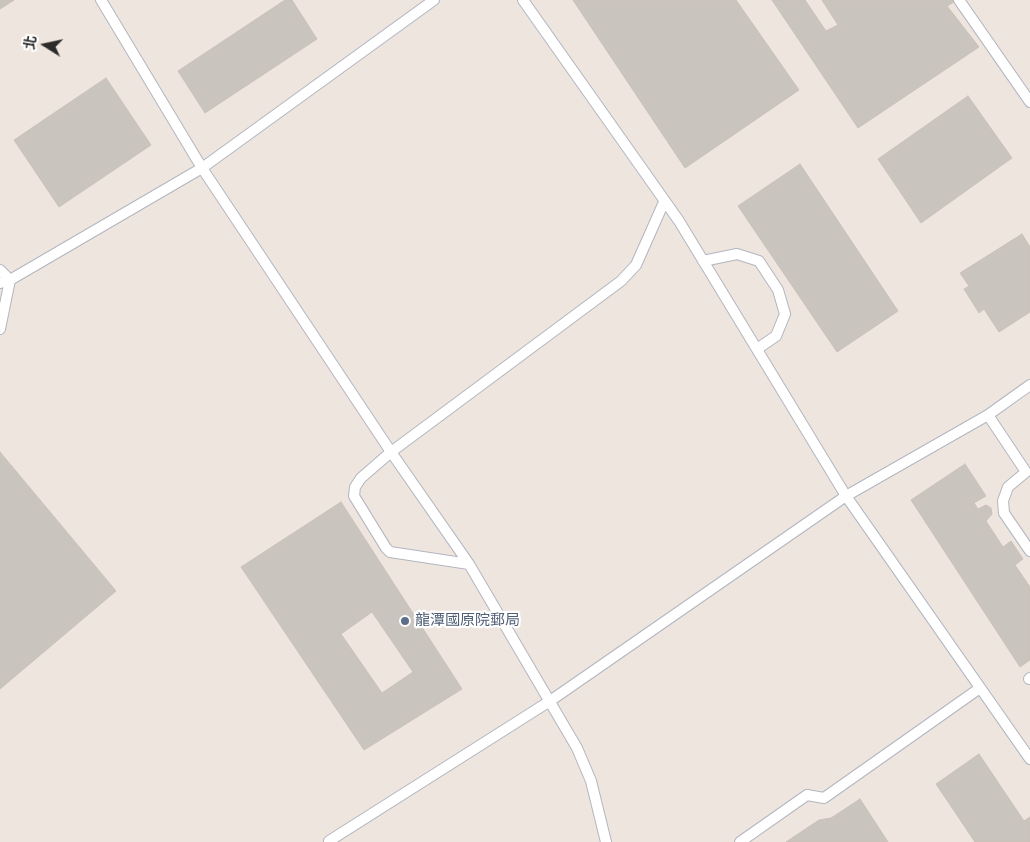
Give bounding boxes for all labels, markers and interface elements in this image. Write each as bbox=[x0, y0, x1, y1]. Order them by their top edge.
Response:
north arrow bbox=[20, 20, 70, 70]
text: 北 bbox=[20, 34, 40, 51]
place label: 龍潭國原院郵局 bbox=[415, 612, 520, 630]
marker: 龍潭國原院郵局 bbox=[399, 615, 411, 627]

